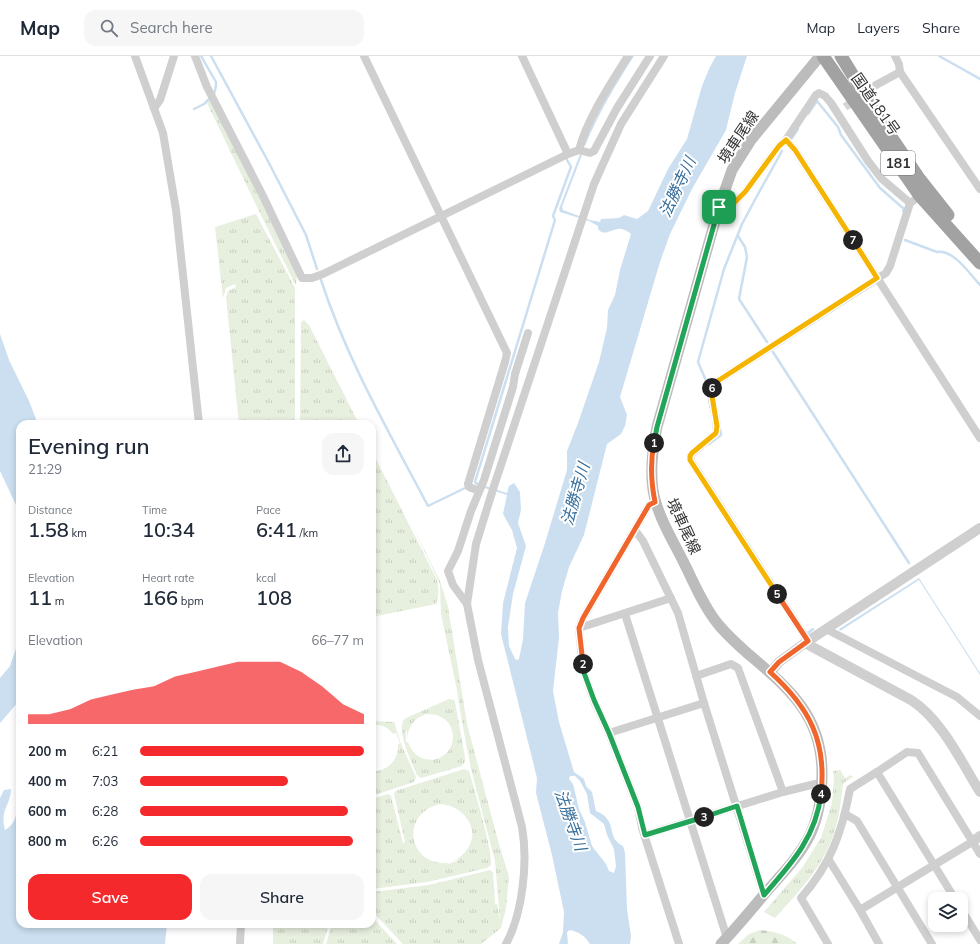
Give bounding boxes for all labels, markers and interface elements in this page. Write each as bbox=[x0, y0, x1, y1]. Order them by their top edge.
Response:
search box bbox=[84, 10, 364, 46]
text: Map bbox=[20, 16, 60, 40]
icon: search bbox=[98, 17, 120, 39]
text: Search here bbox=[130, 18, 213, 37]
text: Map bbox=[806, 19, 835, 37]
text: Layers bbox=[857, 19, 900, 37]
text: Share bbox=[922, 19, 960, 37]
street label: 国道181号 bbox=[848, 69, 904, 139]
street label: 境車尾線 bbox=[713, 107, 763, 167]
road number: 181 bbox=[881, 151, 915, 175]
water label: 法勝寺川 bbox=[654, 152, 700, 220]
pin bbox=[702, 190, 736, 224]
icon: arrive bbox=[708, 196, 730, 218]
pin: 7 bbox=[843, 230, 863, 250]
text: 7 bbox=[850, 233, 856, 247]
pin: 6 bbox=[702, 378, 722, 398]
text: 6 bbox=[709, 381, 715, 395]
text: Evening run bbox=[28, 432, 150, 460]
button: share bbox=[322, 433, 364, 475]
pin: 1 bbox=[644, 433, 664, 453]
text: 1 bbox=[651, 436, 657, 450]
water label: 法勝寺川 bbox=[557, 459, 594, 528]
text: 21:29 bbox=[28, 461, 62, 477]
street label: 境車尾線 bbox=[663, 495, 705, 557]
text: Distance bbox=[28, 503, 72, 517]
text: Time bbox=[142, 503, 167, 517]
text: Pace bbox=[256, 503, 281, 517]
text: 1.58 bbox=[28, 517, 69, 542]
text: 10:34 bbox=[142, 517, 195, 542]
text: 6:41 bbox=[256, 517, 297, 542]
text: km bbox=[69, 526, 87, 540]
text: /km bbox=[297, 526, 318, 540]
text: Elevation bbox=[28, 571, 75, 585]
text: Heart rate bbox=[142, 571, 194, 585]
text: kcal bbox=[256, 571, 276, 585]
pin: 5 bbox=[767, 584, 787, 604]
text: 11 bbox=[28, 585, 52, 610]
text: 166 bbox=[142, 585, 178, 610]
text: 108 bbox=[256, 585, 292, 610]
text: 5 bbox=[774, 587, 780, 601]
text: m bbox=[52, 594, 65, 608]
text: bpm bbox=[178, 594, 204, 608]
text: Elevation bbox=[28, 632, 83, 648]
text: 66–77 m bbox=[311, 632, 364, 648]
pin: 2 bbox=[573, 654, 593, 674]
text: 2 bbox=[580, 657, 586, 671]
text: 200 m bbox=[28, 743, 67, 759]
text: 6:21 bbox=[92, 743, 118, 759]
text: 400 m bbox=[28, 773, 67, 789]
text: 7:03 bbox=[92, 773, 118, 789]
pin: 4 bbox=[811, 784, 831, 804]
water label: 法勝寺川 bbox=[551, 787, 592, 855]
text: 4 bbox=[818, 787, 824, 801]
text: 600 m bbox=[28, 803, 67, 819]
text: 6:28 bbox=[92, 803, 118, 819]
pin: 3 bbox=[694, 807, 714, 827]
text: 3 bbox=[701, 810, 707, 824]
text: 800 m bbox=[28, 833, 67, 849]
text: 6:26 bbox=[92, 833, 118, 849]
button: Save bbox=[28, 874, 192, 920]
button: Share bbox=[200, 874, 364, 920]
map controls bbox=[928, 892, 968, 932]
button: layers bbox=[928, 892, 968, 932]

